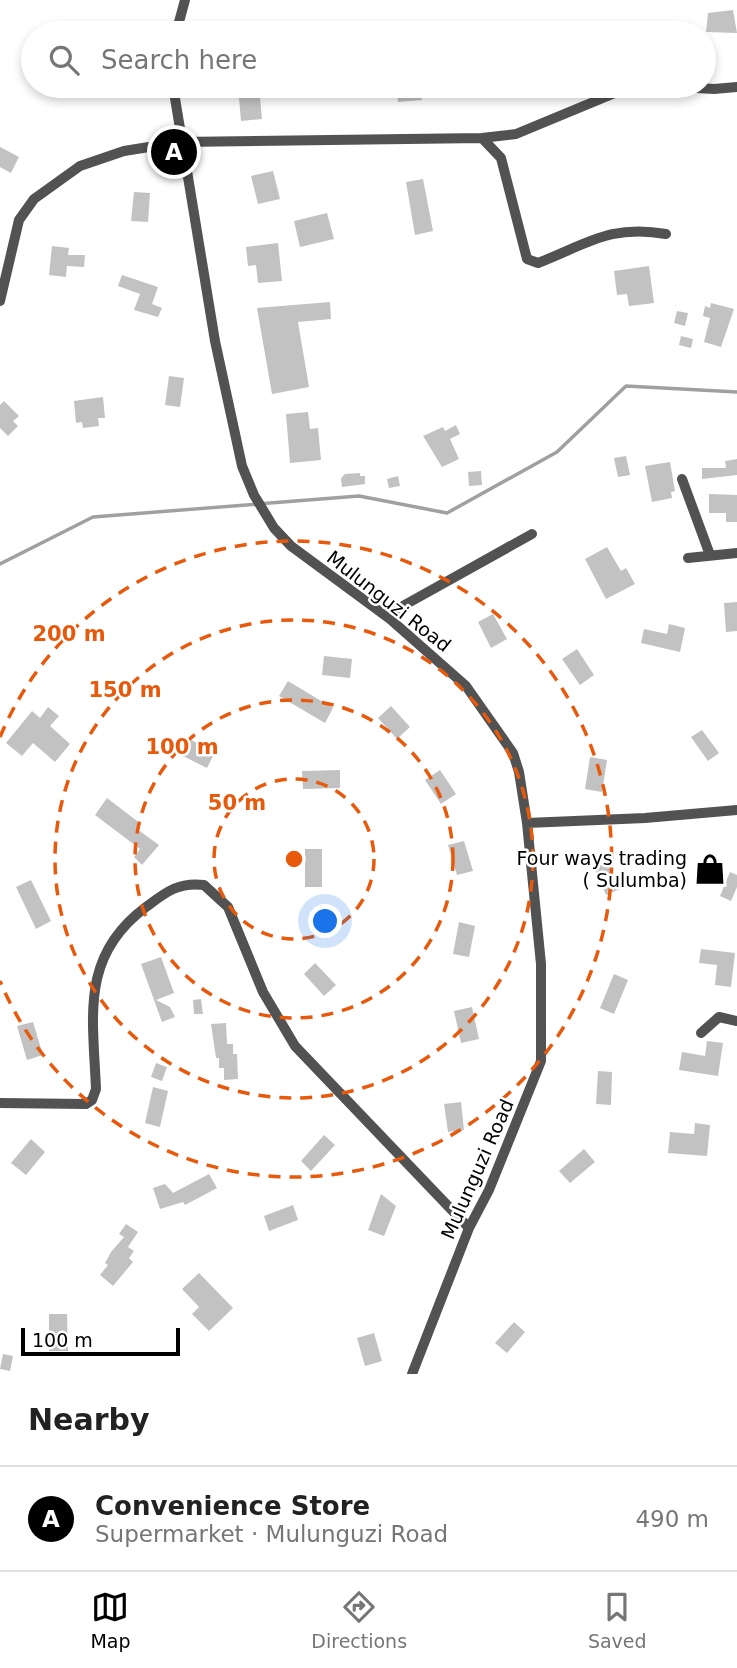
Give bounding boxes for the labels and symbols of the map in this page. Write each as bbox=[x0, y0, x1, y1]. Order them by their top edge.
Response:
pin: A bbox=[151, 126, 197, 178]
street label: Mulunguzi Road bbox=[323, 546, 455, 656]
text: 200 m bbox=[32, 622, 106, 646]
text: 150 m bbox=[88, 678, 162, 702]
text: 100 m bbox=[145, 735, 219, 759]
text: 50 m bbox=[208, 791, 266, 815]
centre of rings bbox=[282, 847, 306, 871]
place label: Four ways trading ( Sulumba) bbox=[517, 847, 687, 891]
shop icon: Four ways trading ( Sulumba) bbox=[693, 852, 727, 886]
your location bbox=[308, 904, 342, 938]
street label: Mulunguzi Road bbox=[436, 1096, 518, 1242]
scale bar bbox=[21, 1325, 180, 1357]

